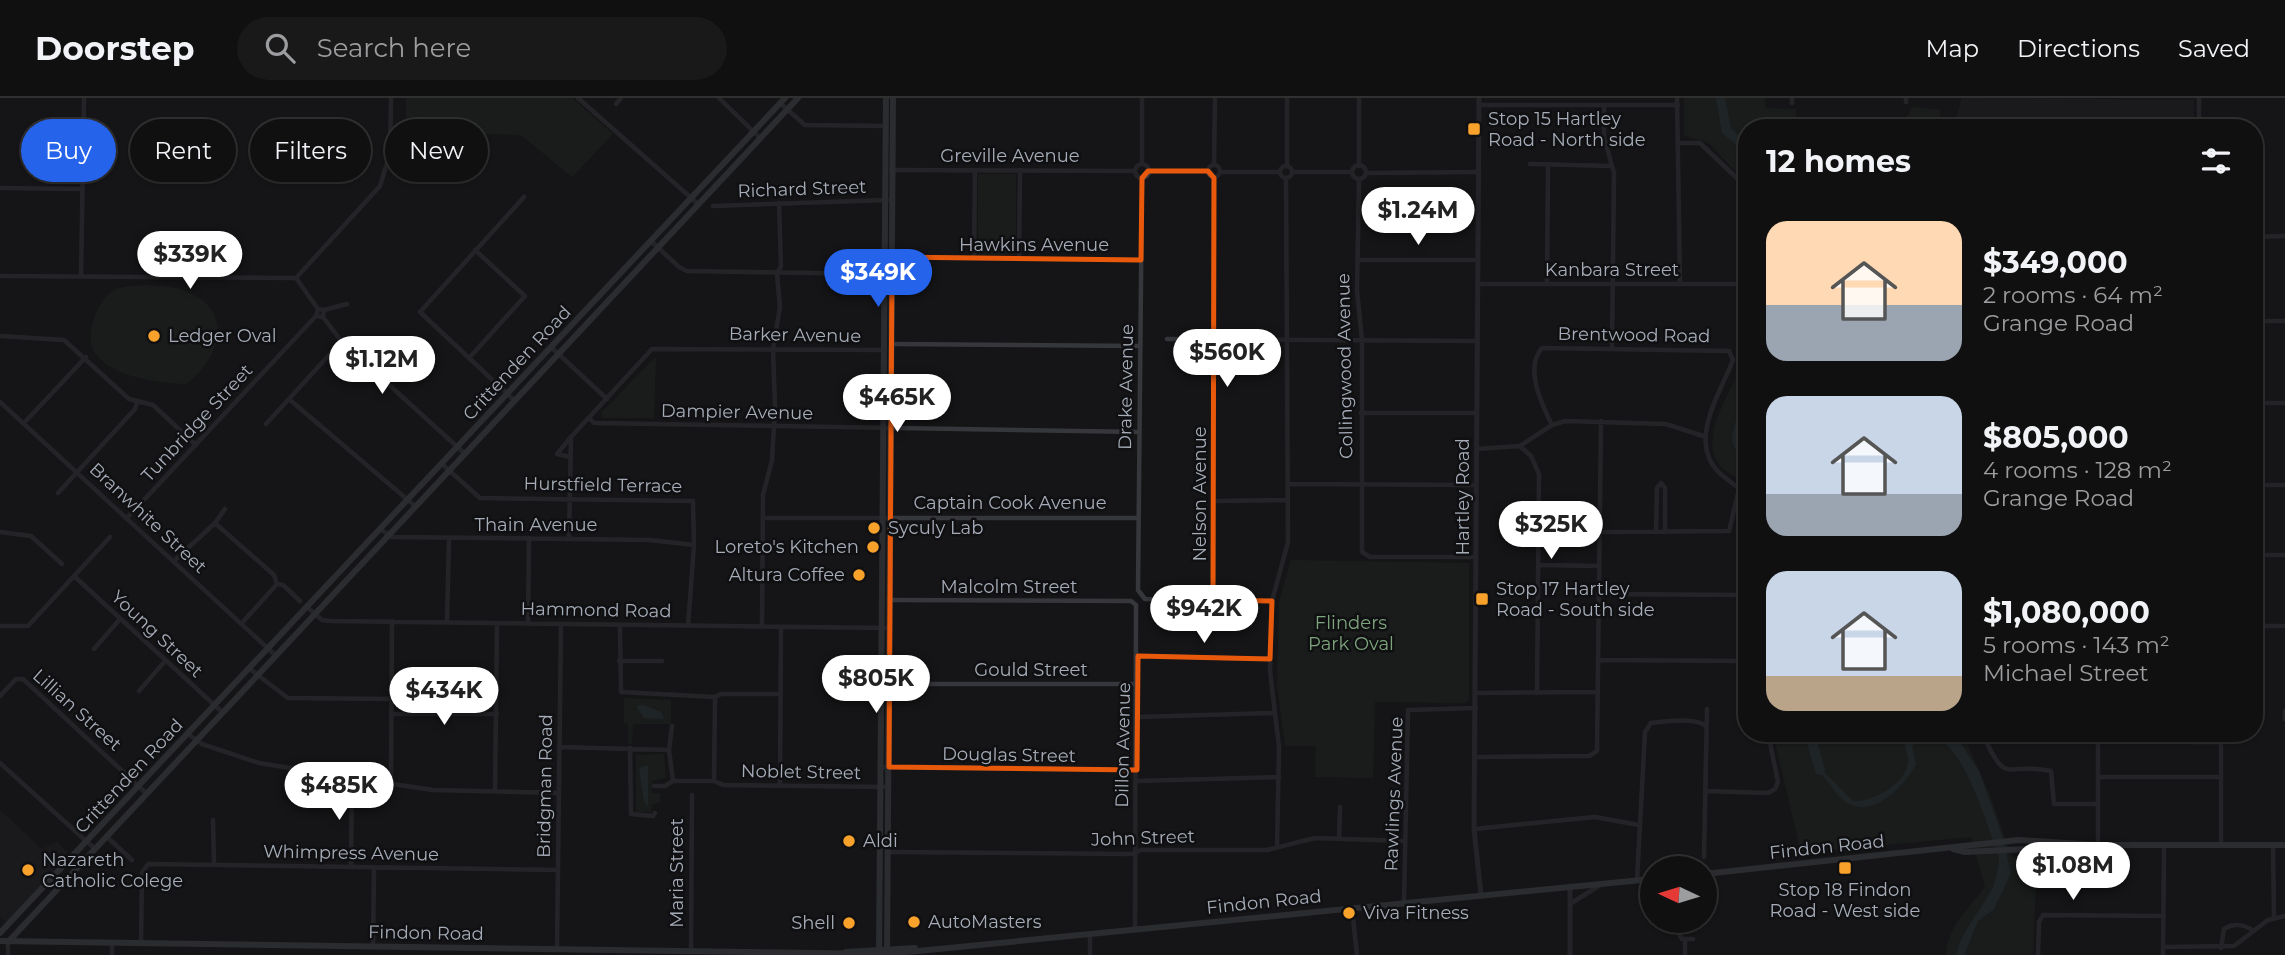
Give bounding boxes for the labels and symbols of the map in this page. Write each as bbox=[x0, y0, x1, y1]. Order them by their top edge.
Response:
place label: Stop 15 Hartley Road - North side bbox=[1488, 108, 1646, 151]
marker: Stop 15 Hartley Road - North side bbox=[1466, 121, 1482, 137]
street label: Greville Avenue bbox=[940, 145, 1080, 167]
street label: Richard Street bbox=[737, 176, 867, 202]
pin: $1.24M bbox=[1361, 188, 1475, 247]
pin: $339K bbox=[141, 232, 239, 291]
street label: Hawkins Avenue bbox=[959, 234, 1109, 256]
pin: $349K bbox=[829, 250, 927, 309]
street label: Kanbara Street bbox=[1545, 259, 1679, 281]
street label: Collingwood Avenue bbox=[1332, 273, 1358, 459]
street label: Crittenden Road bbox=[458, 301, 576, 425]
street label: Barker Avenue bbox=[729, 323, 862, 347]
street label: Brentwood Road bbox=[1557, 323, 1711, 347]
street label: Drake Avenue bbox=[1114, 324, 1138, 450]
place label: Ledger Oval bbox=[168, 325, 277, 347]
marker: Ledger Oval bbox=[146, 328, 162, 344]
pin: $560K bbox=[1178, 330, 1276, 389]
pin: $1.12M bbox=[325, 336, 439, 396]
street label: Tunbridge Street bbox=[137, 360, 257, 486]
pin: $465K bbox=[848, 374, 946, 434]
street label: Dampier Avenue bbox=[661, 400, 813, 424]
street label: Nelson Avenue bbox=[1189, 426, 1211, 562]
street label: Hartley Road bbox=[1452, 438, 1474, 556]
street label: Branwhite Street bbox=[85, 458, 211, 578]
street label: Hurstfield Terrace bbox=[524, 473, 683, 497]
street label: Captain Cook Avenue bbox=[913, 492, 1107, 514]
pin: $325K bbox=[1502, 502, 1600, 561]
street label: Thain Avenue bbox=[475, 514, 598, 536]
place label: Syculy Lab bbox=[888, 517, 983, 539]
marker: Syculy Lab bbox=[866, 520, 882, 536]
place label: Loreto's Kitchen bbox=[715, 536, 859, 558]
marker: Loreto's Kitchen bbox=[865, 539, 881, 555]
place label: Altura Coffee bbox=[729, 564, 845, 586]
marker: Altura Coffee bbox=[851, 567, 867, 583]
street label: Malcolm Street bbox=[941, 576, 1078, 598]
place label: Stop 17 Hartley Road - South side bbox=[1496, 578, 1655, 621]
street label: Young Street bbox=[107, 586, 207, 682]
pin: $942K bbox=[1155, 586, 1253, 645]
marker: Stop 17 Hartley Road - South side bbox=[1474, 591, 1490, 607]
street label: Hammond Road bbox=[520, 598, 672, 622]
park label: Flinders Park Oval bbox=[1308, 612, 1394, 655]
pin: $805K bbox=[827, 656, 925, 715]
street label: Gould Street bbox=[974, 659, 1088, 681]
street label: Lillian Street bbox=[28, 664, 126, 756]
pin: $434K bbox=[395, 668, 493, 727]
street label: Dillon Avenue bbox=[1111, 682, 1135, 808]
street label: Crittenden Road bbox=[70, 714, 188, 838]
street label: Bridgman Road bbox=[533, 714, 557, 858]
street label: Rawlings Avenue bbox=[1380, 716, 1408, 872]
street label: Douglas Street bbox=[942, 743, 1076, 767]
street label: Noblet Street bbox=[741, 760, 861, 784]
pin: $485K bbox=[290, 762, 388, 822]
street label: Maria Street bbox=[666, 818, 688, 928]
street label: John Street bbox=[1090, 825, 1195, 851]
place label: Aldi bbox=[863, 830, 898, 852]
street label: Findon Road bbox=[1768, 830, 1886, 864]
marker: Aldi bbox=[841, 833, 857, 849]
street label: Whimpress Avenue bbox=[263, 840, 439, 866]
pin: $1.08M bbox=[2016, 842, 2130, 902]
place label: Nazareth Catholic Colege bbox=[42, 849, 183, 892]
north arrow bbox=[1640, 856, 1717, 933]
marker: Stop 18 Findon Road - West side bbox=[1837, 860, 1853, 876]
marker: Nazareth Catholic Colege bbox=[20, 862, 36, 878]
place label: Stop 18 Findon Road - West side bbox=[1770, 879, 1921, 922]
street label: Findon Road bbox=[1205, 885, 1323, 919]
place label: Viva Fitness bbox=[1363, 902, 1469, 924]
marker: Viva Fitness bbox=[1341, 905, 1357, 921]
place label: AutoMasters bbox=[928, 911, 1042, 933]
place label: Shell bbox=[791, 912, 835, 934]
marker: AutoMasters bbox=[906, 914, 922, 930]
marker: Shell bbox=[841, 915, 857, 931]
street label: Findon Road bbox=[368, 921, 484, 945]

